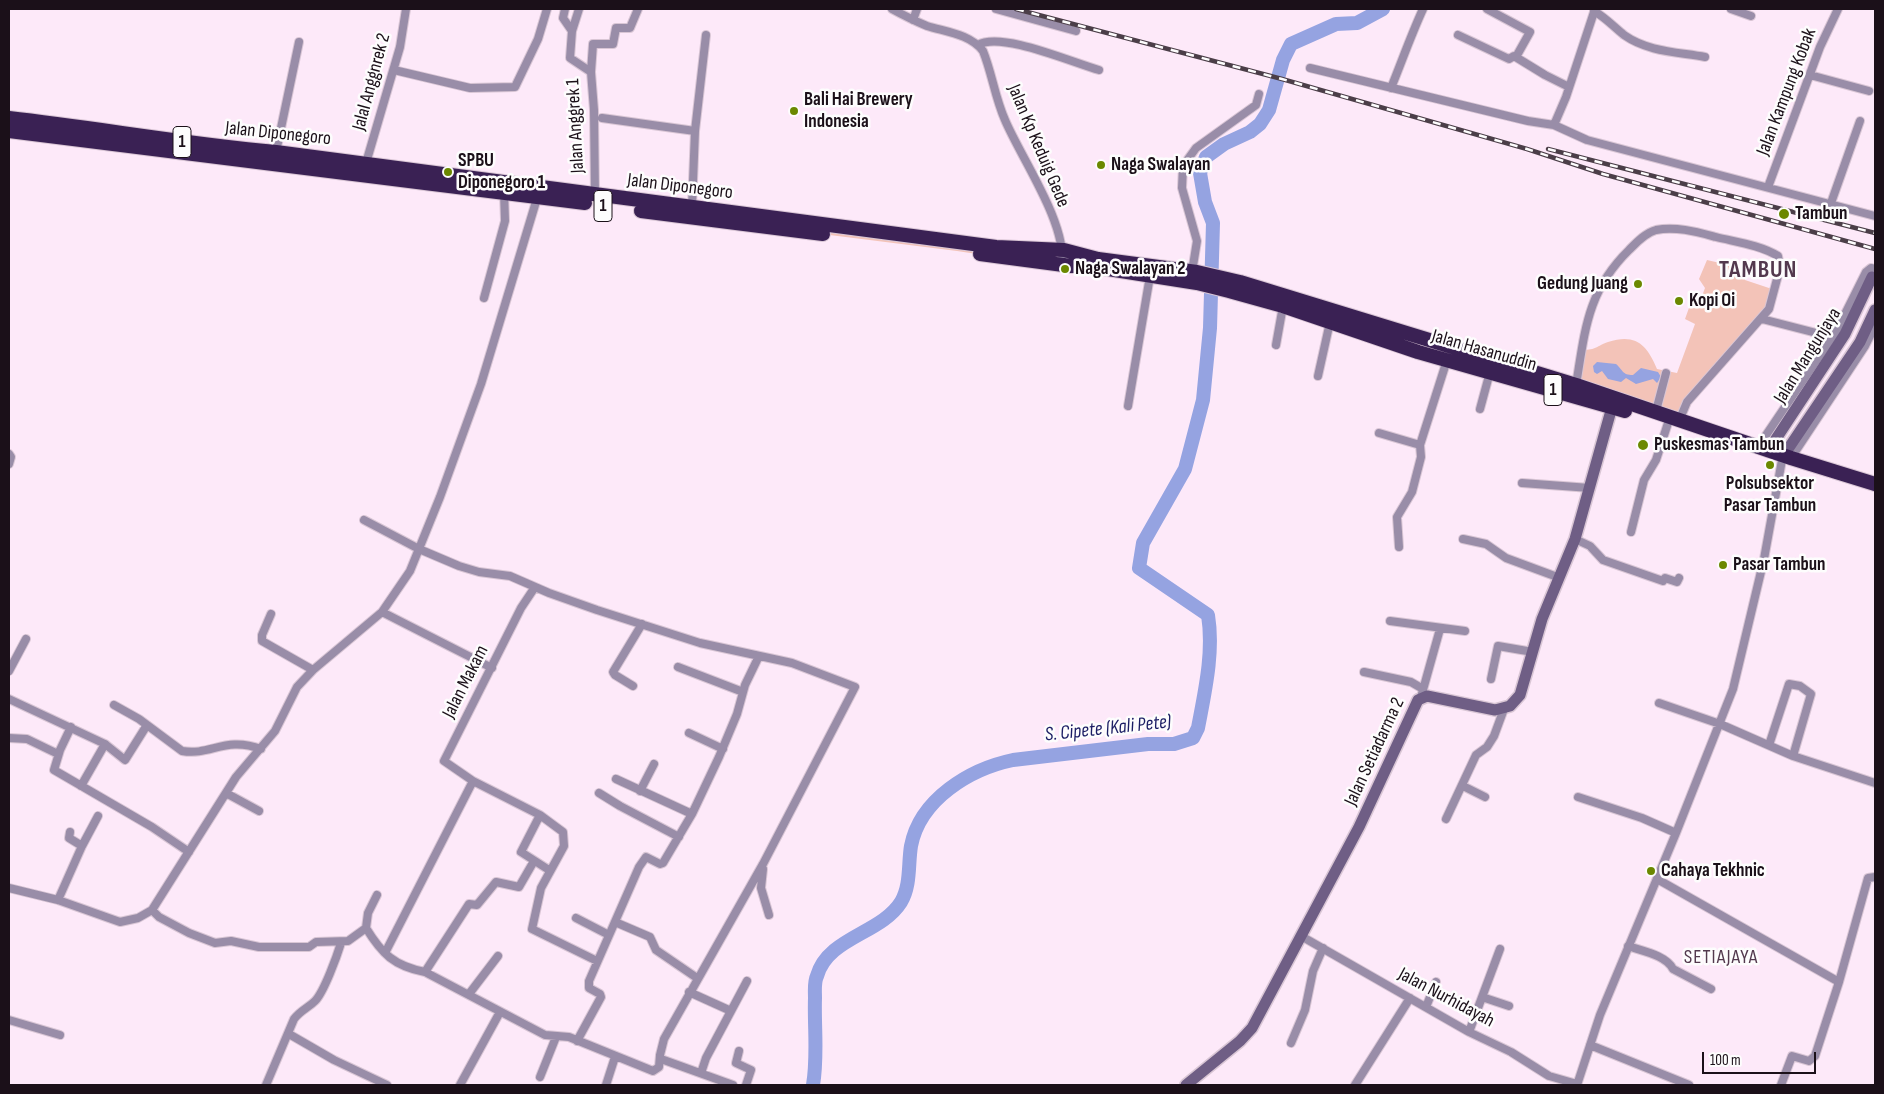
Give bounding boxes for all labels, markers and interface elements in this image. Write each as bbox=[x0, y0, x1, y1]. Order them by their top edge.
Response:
street label: Jalan Kampung Kobak bbox=[1752, 25, 1822, 159]
street label: Jalal Anggnrek 2 bbox=[348, 31, 396, 133]
street label: Jalan Anggrek 1 bbox=[562, 78, 590, 174]
street label: Jalan Kp Keduig Gede bbox=[1002, 81, 1074, 211]
place label: Bali Hai Brewery Indonesia bbox=[804, 89, 913, 133]
marker: Bali Hai Brewery Indonesia bbox=[788, 105, 800, 117]
street label: Jalan Diponegoro bbox=[224, 117, 332, 151]
road number: 1 bbox=[173, 126, 191, 158]
place label: SPBU Diponegoro 1 bbox=[458, 150, 545, 194]
place label: Naga Swalayan bbox=[1111, 154, 1210, 176]
marker: Naga Swalayan bbox=[1095, 159, 1107, 171]
marker: SPBU Diponegoro 1 bbox=[442, 166, 454, 178]
street label: Jalan Diponegoro bbox=[626, 169, 734, 205]
road number: 1 bbox=[594, 190, 612, 222]
place label: Tambun bbox=[1795, 203, 1847, 225]
marker: Tambun bbox=[1777, 207, 1791, 221]
district label: TAMBUN bbox=[1718, 257, 1798, 285]
place label: Naga Swalayan 2 bbox=[1075, 258, 1186, 280]
marker: Naga Swalayan 2 bbox=[1059, 263, 1071, 275]
place label: Gedung Juang bbox=[1537, 273, 1628, 295]
marker: Gedung Juang bbox=[1632, 278, 1644, 290]
place label: Kopi Oi bbox=[1689, 290, 1735, 312]
marker: Kopi Oi bbox=[1673, 295, 1685, 307]
street label: Jalan Mangunjaya bbox=[1770, 304, 1846, 408]
street label: Jalan Hasanuddin bbox=[1429, 325, 1539, 377]
road number: 1 bbox=[1544, 374, 1562, 406]
place label: Puskesmas Tambun bbox=[1654, 434, 1784, 456]
marker: Puskesmas Tambun bbox=[1636, 438, 1650, 452]
marker: Polsubsektor Pasar Tambun bbox=[1764, 459, 1776, 471]
place label: Polsubsektor Pasar Tambun bbox=[1724, 473, 1816, 517]
place label: Pasar Tambun bbox=[1733, 554, 1826, 576]
marker: Pasar Tambun bbox=[1717, 559, 1729, 571]
street label: Jalan Makam bbox=[438, 642, 494, 722]
street label: Jalan Setiadarma 2 bbox=[1340, 694, 1410, 810]
water label: S. Cipete (Kali Pete) bbox=[1044, 710, 1172, 748]
place label: Cahaya Tekhnic bbox=[1661, 860, 1765, 882]
marker: Cahaya Tekhnic bbox=[1645, 865, 1657, 877]
district label: SETIAJAYA bbox=[1683, 946, 1759, 970]
street label: Jalan Nurhidayah bbox=[1394, 963, 1498, 1033]
scale bar bbox=[1704, 1042, 1818, 1074]
text: 100 m bbox=[1710, 1051, 1741, 1070]

